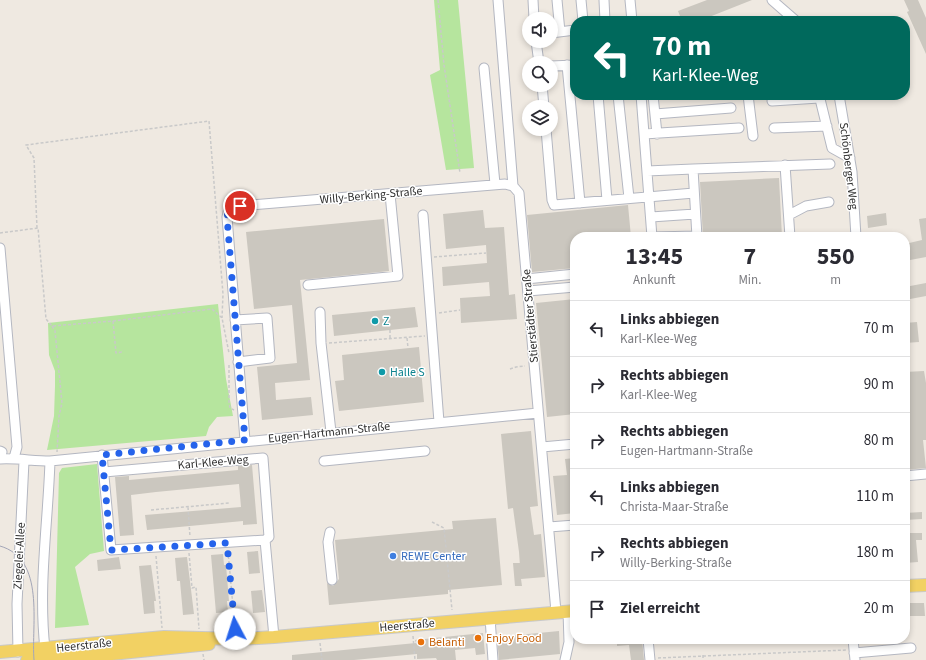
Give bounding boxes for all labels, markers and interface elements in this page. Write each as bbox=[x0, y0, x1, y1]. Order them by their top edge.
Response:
map controls bbox=[522, 12, 558, 136]
button: sound bbox=[522, 12, 558, 48]
text: 70 m bbox=[652, 26, 711, 66]
icon: left bbox=[586, 32, 638, 84]
button: search bbox=[522, 56, 558, 92]
text: Karl-Klee-Weg bbox=[652, 63, 758, 88]
button: layers bbox=[522, 100, 558, 136]
street label: Schönberger Weg bbox=[835, 121, 862, 211]
street label: Willy-Berking-Straße bbox=[319, 183, 423, 208]
pin bbox=[223, 189, 257, 223]
icon: arrive bbox=[229, 195, 251, 217]
text: 13:45 bbox=[625, 239, 683, 274]
text: 7 bbox=[744, 239, 756, 274]
text: 550 bbox=[817, 239, 855, 274]
street label: Stierstädter Straße bbox=[518, 268, 543, 363]
text: Ankunft bbox=[633, 271, 675, 289]
text: Min. bbox=[738, 271, 761, 289]
text: m bbox=[830, 271, 841, 289]
text: Links abbiegen bbox=[620, 309, 719, 330]
place label: Z bbox=[383, 313, 389, 330]
marker: Z bbox=[370, 316, 380, 326]
icon: left bbox=[586, 318, 608, 340]
text: 70 m bbox=[864, 318, 894, 339]
text: Karl-Klee-Weg bbox=[620, 330, 697, 348]
place label: Halle S bbox=[390, 364, 425, 381]
text: Rechts abbiegen bbox=[620, 365, 729, 386]
marker: Halle S bbox=[377, 367, 387, 377]
icon: right bbox=[586, 374, 608, 396]
text: 90 m bbox=[864, 374, 894, 395]
text: Karl-Klee-Weg bbox=[620, 386, 697, 404]
street label: Eugen-Hartmann-Straße bbox=[267, 418, 391, 447]
text: Rechts abbiegen bbox=[620, 421, 729, 442]
icon: right bbox=[586, 430, 608, 452]
text: 80 m bbox=[864, 430, 894, 451]
text: Eugen-Hartmann-Straße bbox=[620, 442, 753, 460]
street label: Karl-Klee-Weg bbox=[177, 451, 249, 474]
text: Links abbiegen bbox=[620, 477, 719, 498]
icon: left bbox=[586, 486, 608, 508]
text: 110 m bbox=[856, 486, 894, 507]
text: Christa-Maar-Straße bbox=[620, 498, 728, 516]
street label: Ziegelei-Allee bbox=[9, 522, 30, 590]
text: Rechts abbiegen bbox=[620, 533, 729, 554]
icon: right bbox=[586, 542, 608, 564]
text: 180 m bbox=[856, 542, 894, 563]
place label: REWE Center bbox=[401, 548, 467, 565]
marker: REWE Center bbox=[388, 551, 398, 561]
text: Willy-Berking-Straße bbox=[620, 554, 732, 572]
icon: arrive bbox=[586, 598, 608, 620]
text: Ziel erreicht bbox=[620, 598, 700, 619]
text: 20 m bbox=[864, 598, 894, 619]
position arrow bbox=[214, 608, 256, 650]
street label: Heerstraße bbox=[379, 615, 435, 636]
place label: Enjoy Food bbox=[486, 630, 542, 647]
marker: Enjoy Food bbox=[473, 633, 483, 643]
street label: Heerstraße bbox=[56, 634, 113, 657]
place label: Belanti bbox=[429, 634, 465, 651]
marker: Belanti bbox=[416, 637, 426, 647]

